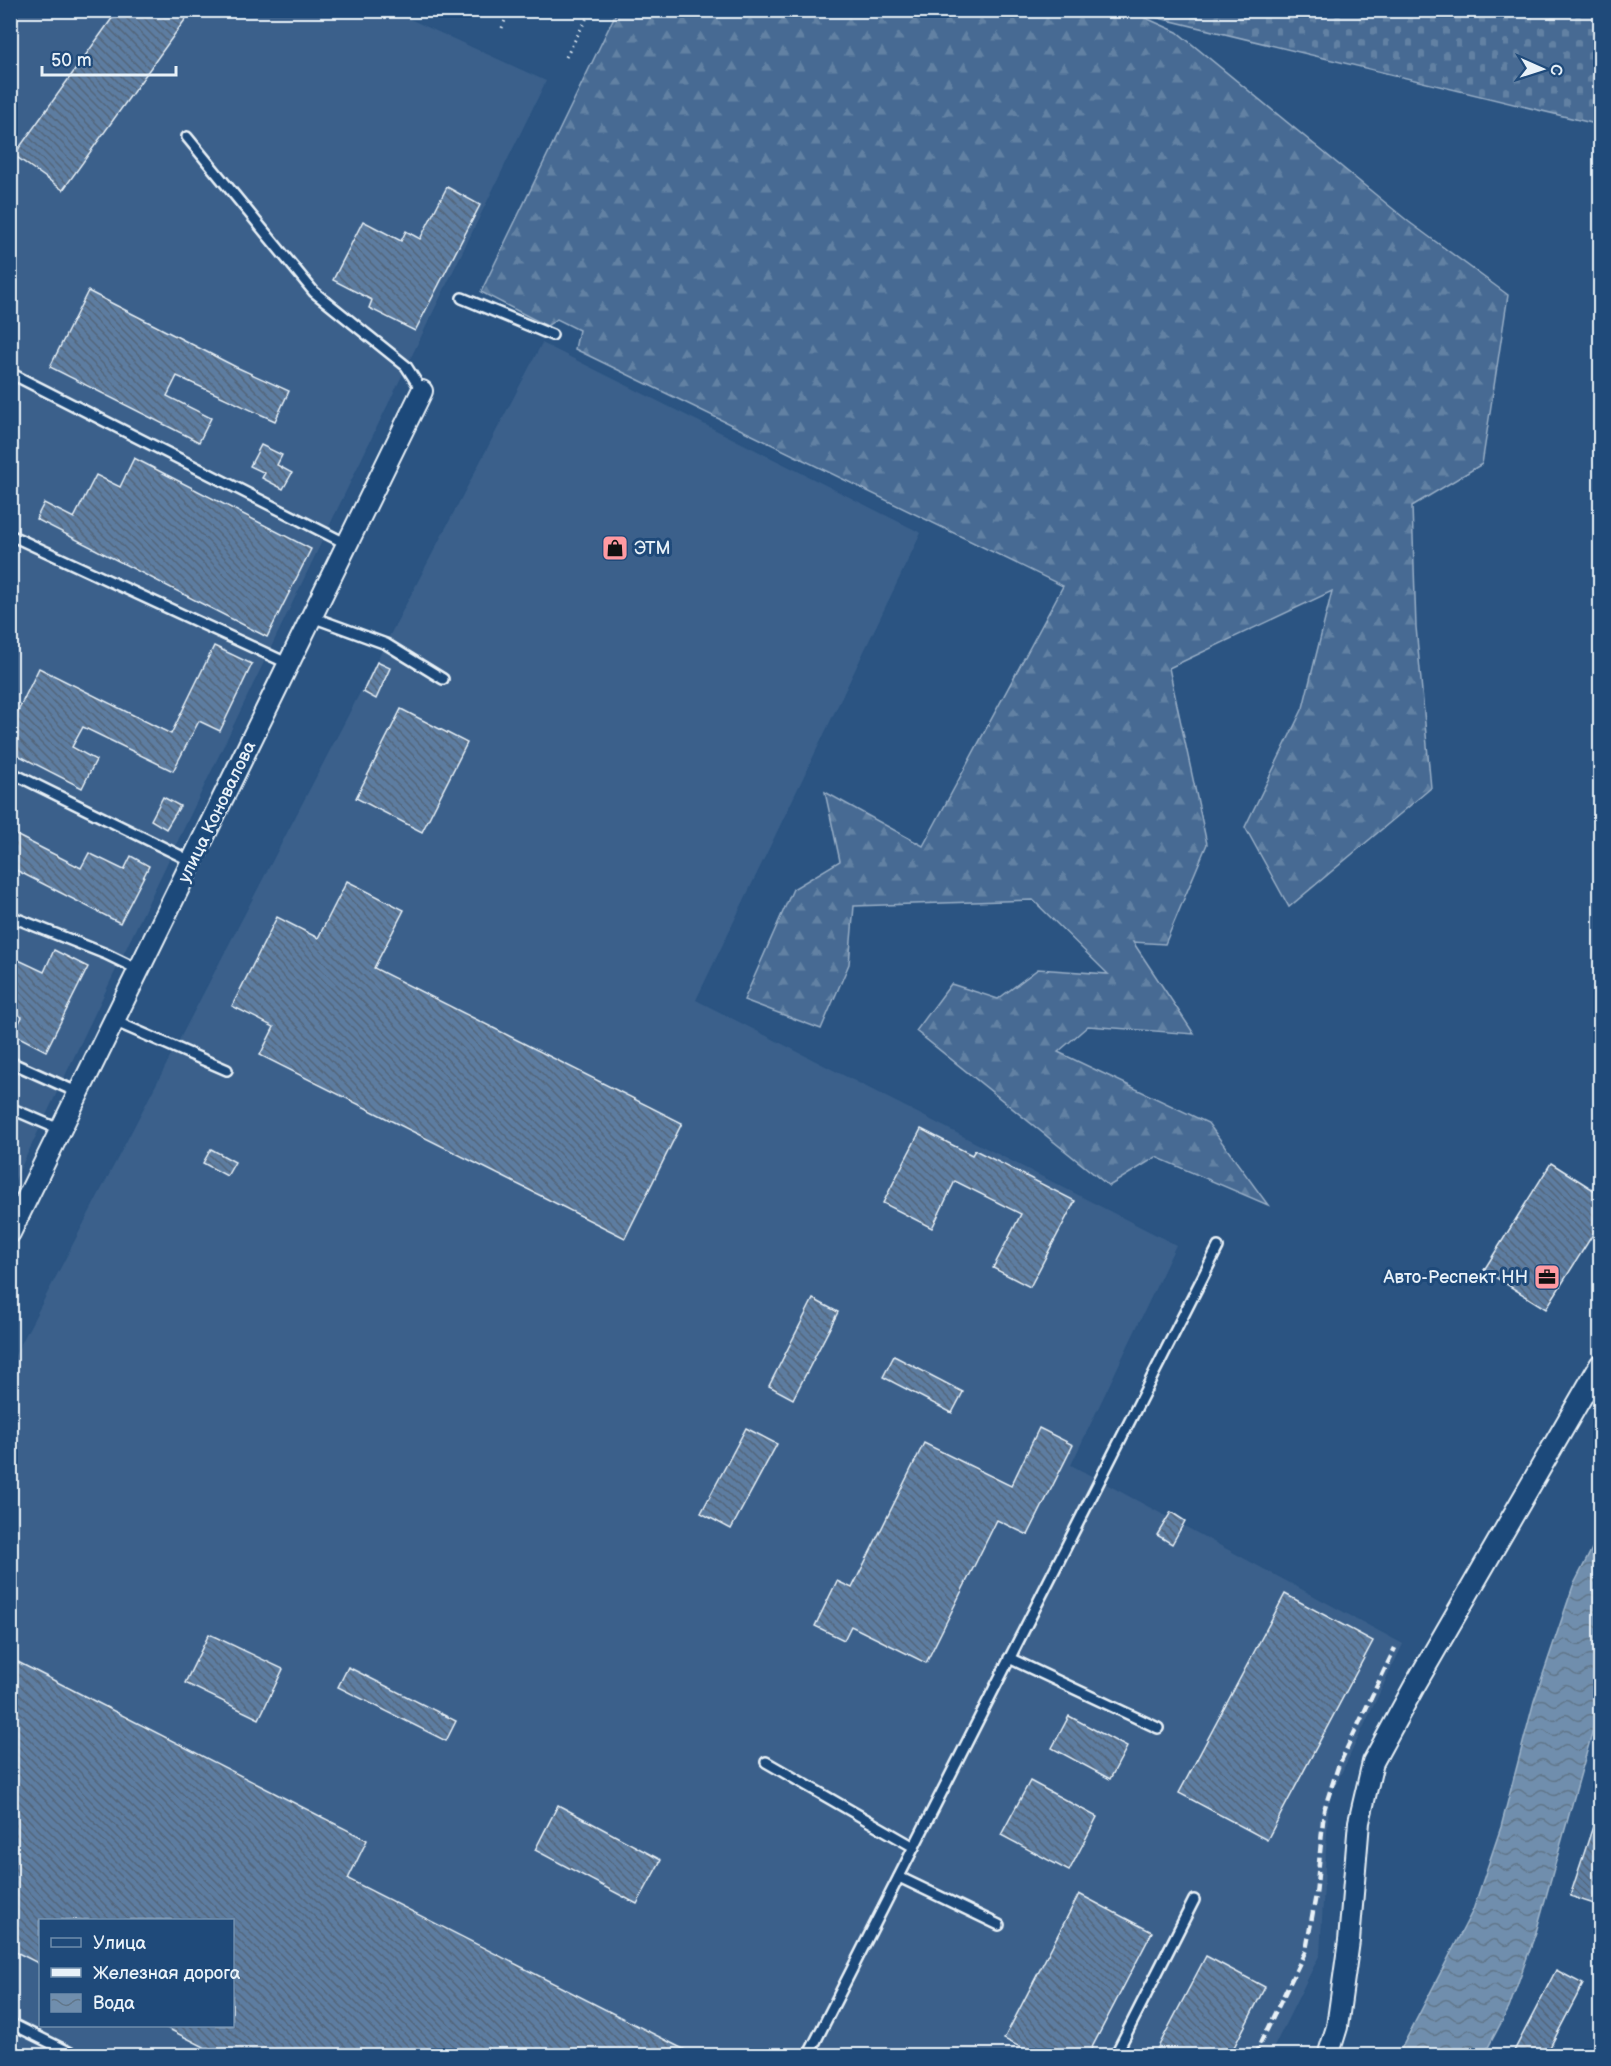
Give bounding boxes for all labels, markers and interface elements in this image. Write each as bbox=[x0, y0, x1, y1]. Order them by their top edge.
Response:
scale bar bbox=[42, 39, 176, 77]
north arrow bbox=[1512, 39, 1572, 99]
text: 50 m bbox=[51, 50, 92, 71]
text: С bbox=[1546, 64, 1565, 76]
shop icon: ЭТМ bbox=[600, 533, 630, 563]
place label: ЭТМ bbox=[634, 538, 671, 559]
street label: улица Коновалова bbox=[174, 737, 261, 886]
office icon: Авто-Респект НН bbox=[1532, 1262, 1562, 1292]
place label: Авто-Респект НН bbox=[1382, 1267, 1528, 1288]
legend bbox=[39, 1919, 234, 2027]
text: Улица bbox=[93, 1933, 147, 1954]
text: Железная дорога bbox=[93, 1963, 241, 1984]
text: Вода bbox=[93, 1993, 135, 2014]

